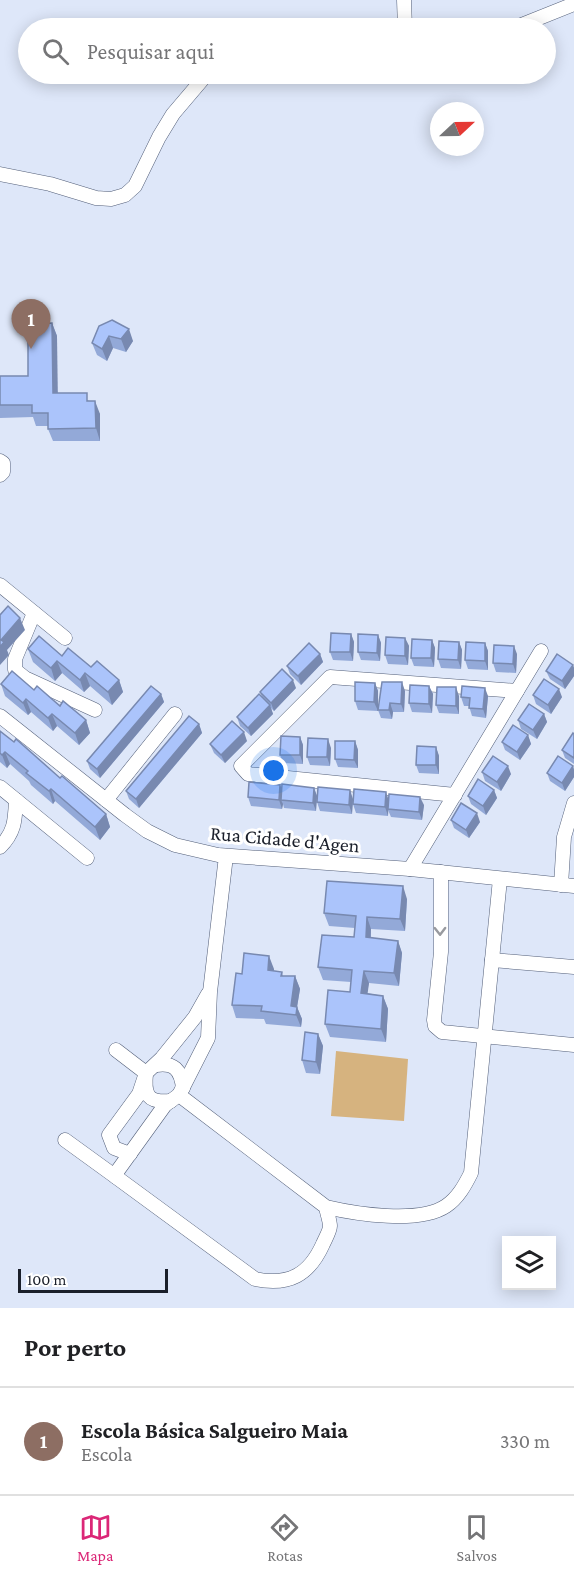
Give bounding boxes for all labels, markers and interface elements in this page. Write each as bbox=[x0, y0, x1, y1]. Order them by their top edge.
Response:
search box bbox=[18, 18, 556, 84]
icon: search bbox=[39, 35, 72, 68]
text: Pesquisar aqui bbox=[87, 39, 214, 64]
north arrow bbox=[430, 102, 484, 156]
pin: 1 bbox=[12, 300, 51, 349]
your location bbox=[259, 756, 288, 785]
street label: Rua Cidade d'Agen bbox=[209, 822, 361, 858]
one-way arrow bbox=[434, 926, 447, 935]
map controls bbox=[502, 1236, 556, 1290]
button: layers bbox=[502, 1236, 556, 1290]
scale bar bbox=[18, 1266, 168, 1294]
text: 100 m bbox=[27, 1271, 66, 1288]
text: Por perto bbox=[24, 1333, 126, 1362]
text: Escola Básica Salgueiro Maia bbox=[81, 1418, 348, 1443]
text: 1 bbox=[40, 1430, 47, 1452]
text: 330 m bbox=[500, 1430, 550, 1452]
text: Escola bbox=[81, 1443, 132, 1465]
tab: Mapa bbox=[77, 1511, 113, 1564]
tab: Rotas bbox=[267, 1511, 303, 1564]
tab: Salvos bbox=[457, 1511, 497, 1564]

